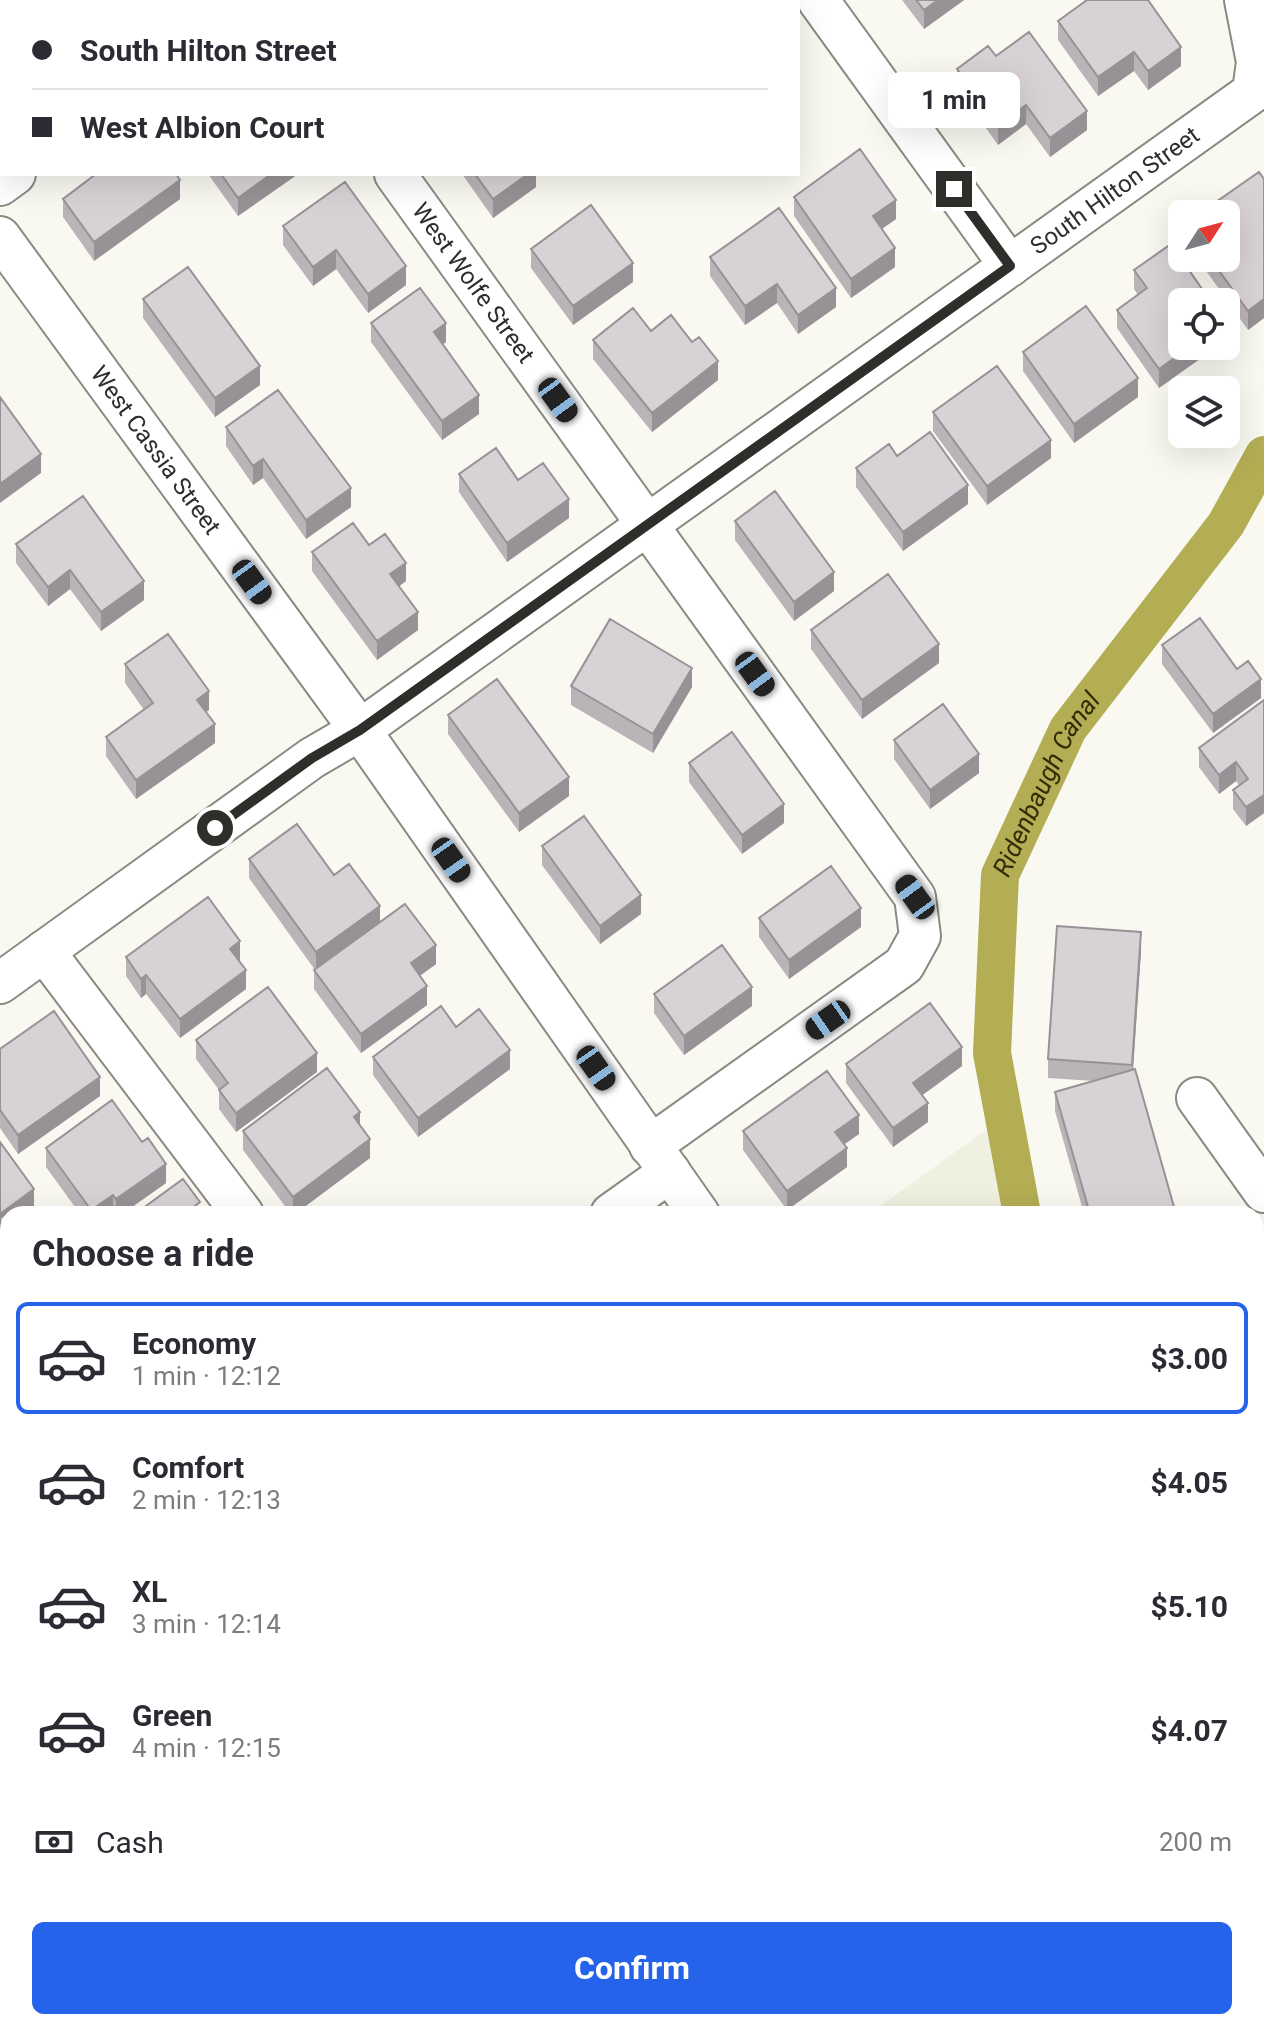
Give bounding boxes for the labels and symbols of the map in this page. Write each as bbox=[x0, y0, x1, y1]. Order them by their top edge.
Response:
callout: 1 min bbox=[888, 73, 1020, 129]
street label: South Hilton Street bbox=[1025, 121, 1205, 260]
route end bbox=[936, 171, 972, 207]
street label: West Wolfe Street bbox=[406, 197, 540, 368]
north arrow bbox=[1168, 200, 1240, 272]
street label: West Cassia Street bbox=[85, 361, 227, 540]
car bbox=[534, 374, 582, 426]
car bbox=[228, 556, 276, 608]
car bbox=[731, 648, 779, 700]
water label: Ridenbaugh Canal bbox=[987, 685, 1106, 881]
route start bbox=[197, 810, 233, 846]
car bbox=[427, 833, 475, 887]
car bbox=[891, 871, 939, 923]
car bbox=[801, 996, 855, 1044]
car bbox=[572, 1041, 620, 1095]

